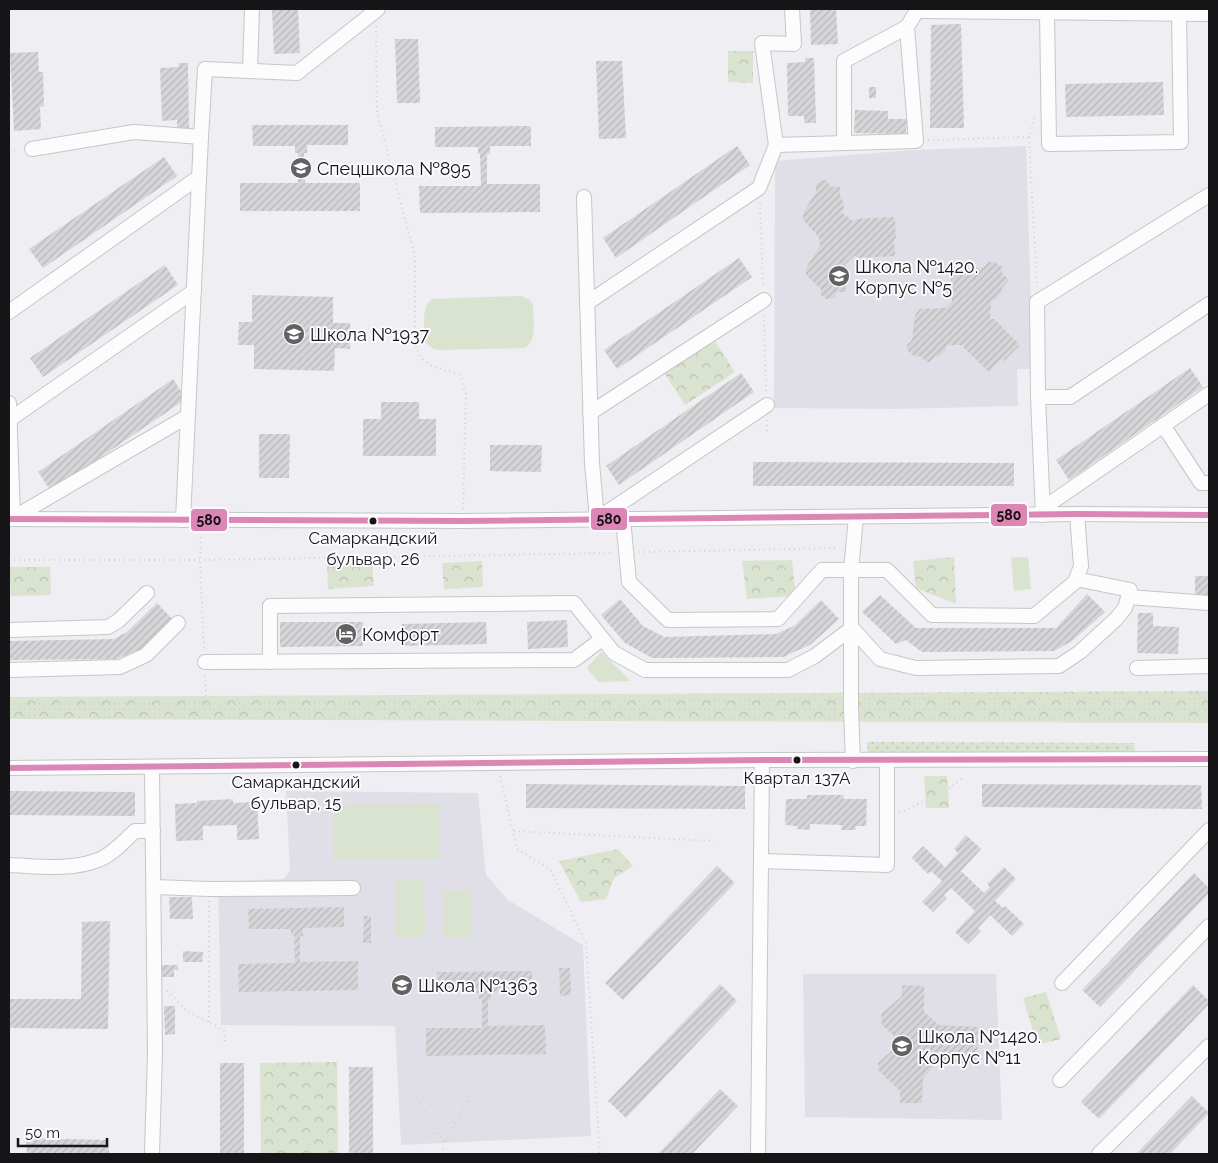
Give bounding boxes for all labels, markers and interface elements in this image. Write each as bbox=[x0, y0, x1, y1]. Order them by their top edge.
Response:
school or university icon: Спецшкола №895 bbox=[289, 156, 313, 180]
place label: Спецшкола №895 bbox=[317, 158, 471, 179]
place label: Школа №1420. Корпус №5 bbox=[855, 256, 978, 298]
school or university icon: Школа №1420. Корпус №5 bbox=[827, 264, 851, 288]
school or university icon: Школа №1937 bbox=[282, 322, 306, 346]
place label: Школа №1937 bbox=[310, 324, 430, 345]
line badge: 580 bbox=[990, 503, 1028, 527]
line badge: 580 bbox=[590, 507, 628, 531]
text: 580 bbox=[997, 507, 1021, 523]
line badge: 580 bbox=[190, 508, 228, 532]
text: 580 bbox=[597, 511, 621, 527]
text: 580 bbox=[197, 512, 221, 528]
marker: Самаркандский бульвар, 26 bbox=[368, 516, 378, 526]
place label: Самаркандский бульвар, 26 bbox=[309, 528, 437, 569]
hotel icon: Комфорт bbox=[334, 622, 358, 646]
place label: Комфорт bbox=[362, 624, 440, 645]
marker: Квартал 137А bbox=[792, 755, 802, 765]
marker: Самаркандский бульвар, 15 bbox=[291, 760, 301, 770]
place label: Квартал 137А bbox=[743, 768, 851, 788]
place label: Самаркандский бульвар, 15 bbox=[232, 772, 360, 813]
school or university icon: Школа №1363 bbox=[390, 973, 414, 997]
place label: Школа №1363 bbox=[418, 975, 538, 996]
place label: Школа №1420. Корпус №11 bbox=[918, 1026, 1041, 1068]
school or university icon: Школа №1420. Корпус №11 bbox=[890, 1034, 914, 1058]
scale bar bbox=[18, 1116, 106, 1148]
text: 50 m bbox=[25, 1124, 60, 1142]

